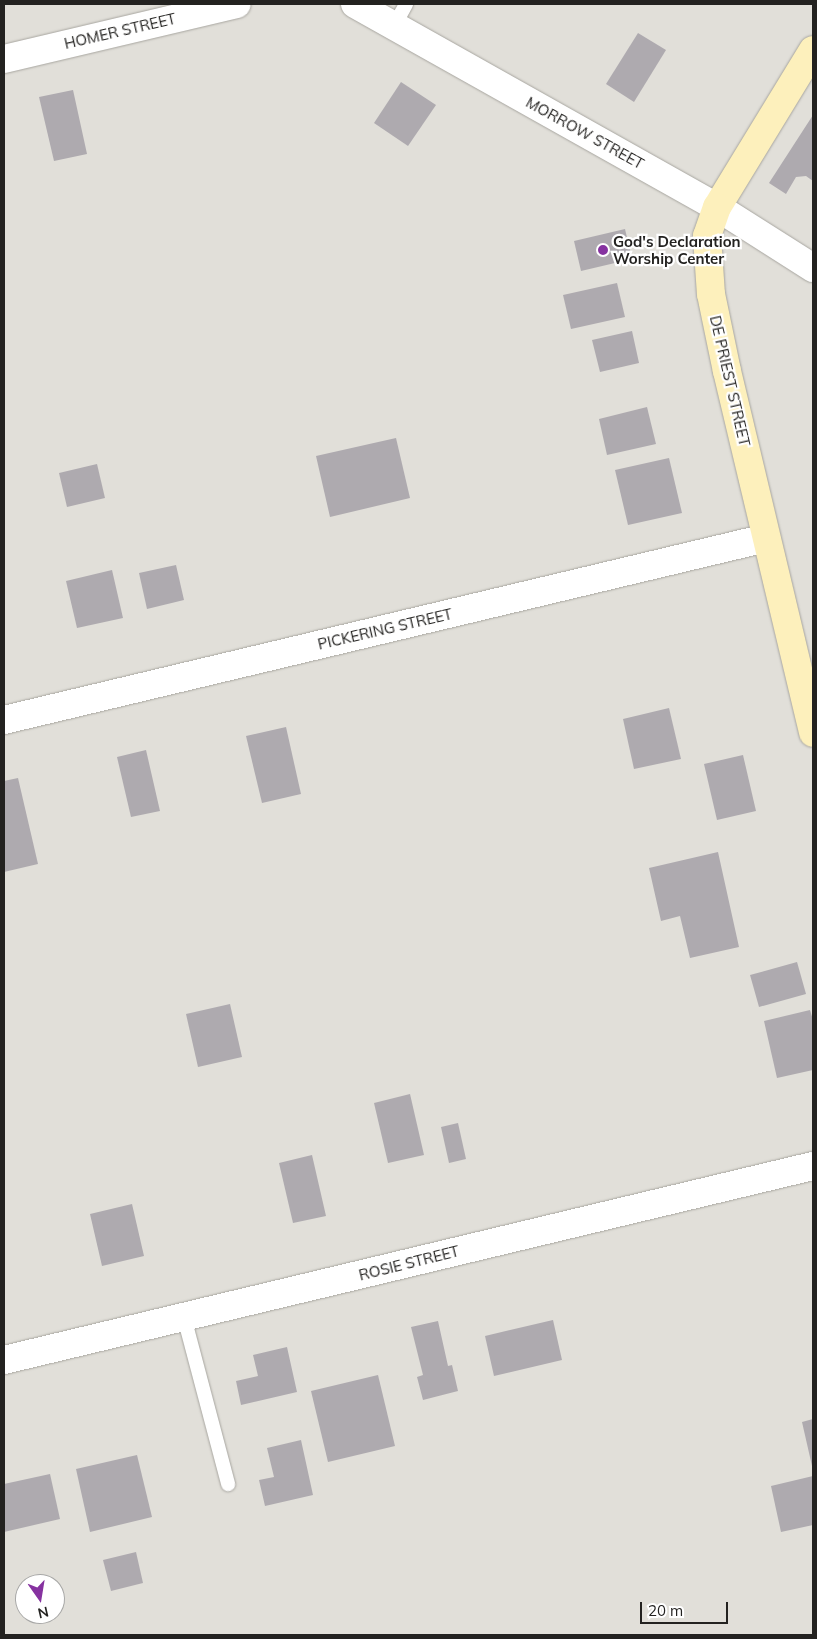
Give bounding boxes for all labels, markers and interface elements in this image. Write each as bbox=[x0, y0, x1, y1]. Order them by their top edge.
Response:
street label: HOMER STREET bbox=[62, 9, 178, 53]
street label: MORROW STREET bbox=[523, 93, 647, 173]
place label: God's Declaration Worship Center bbox=[613, 232, 741, 267]
marker: God's Declaration Worship Center bbox=[597, 244, 609, 256]
street label: DE PRIEST STREET bbox=[706, 314, 754, 448]
street label: PICKERING STREET bbox=[316, 605, 454, 653]
street label: ROSIE STREET bbox=[357, 1242, 461, 1284]
north arrow bbox=[15, 1574, 65, 1624]
scale bar bbox=[642, 1592, 730, 1624]
text: 20 m bbox=[648, 1601, 683, 1620]
text: N bbox=[36, 1603, 50, 1623]

